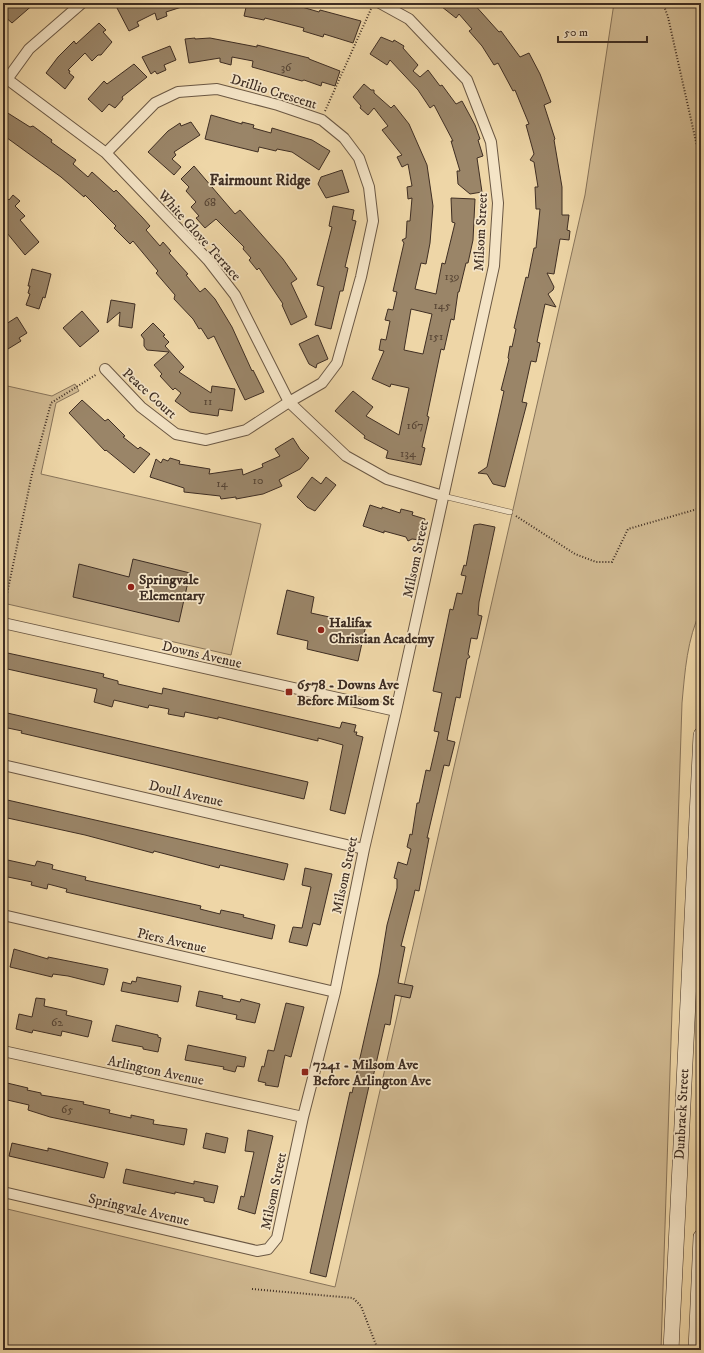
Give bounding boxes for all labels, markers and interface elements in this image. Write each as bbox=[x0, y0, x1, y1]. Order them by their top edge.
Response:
scale bar bbox=[558, 18, 647, 44]
text: 50 m bbox=[564, 25, 588, 40]
house number: 36 bbox=[281, 60, 292, 75]
street label: Drillio Crescent bbox=[228, 70, 320, 114]
district label: Fairmount Ridge bbox=[210, 171, 311, 190]
street label: White Glove Terrace bbox=[153, 186, 245, 285]
street label: Milsom Street bbox=[470, 192, 492, 272]
house number: 68 bbox=[204, 195, 216, 210]
house number: 139 bbox=[445, 269, 459, 284]
house number: 145 bbox=[433, 298, 451, 313]
house number: 151 bbox=[429, 329, 443, 344]
street label: Peace Court bbox=[118, 365, 181, 423]
house number: 11 bbox=[204, 394, 212, 409]
house number: 167 bbox=[407, 418, 423, 433]
house number: 134 bbox=[400, 446, 417, 461]
house number: 10 bbox=[253, 473, 263, 488]
house number: 14 bbox=[216, 476, 229, 491]
street label: Milsom Street bbox=[399, 518, 433, 600]
place label: Springvale Elementary bbox=[139, 571, 205, 605]
marker: Springvale Elementary bbox=[126, 582, 136, 592]
place label: Halifax Christian Academy bbox=[329, 614, 435, 648]
marker: Halifax Christian Academy bbox=[316, 625, 326, 635]
street label: Downs Avenue bbox=[160, 637, 244, 673]
place label: 6578 - Downs Ave Before Milsom St bbox=[297, 676, 399, 710]
marker: 6578 - Downs Ave Before Milsom St bbox=[284, 687, 294, 697]
street label: Doull Avenue bbox=[147, 777, 225, 811]
street label: Milsom Street bbox=[328, 834, 362, 916]
street label: Piers Avenue bbox=[135, 924, 208, 958]
house number: 62 bbox=[51, 1015, 63, 1030]
street label: Arlington Avenue bbox=[106, 1052, 206, 1090]
place label: 7241 - Milsom Ave Before Arlington Ave bbox=[313, 1056, 431, 1090]
marker: 7241 - Milsom Ave Before Arlington Ave bbox=[300, 1067, 310, 1077]
street label: Dunbrack Street bbox=[671, 1068, 693, 1160]
house number: 65 bbox=[61, 1102, 73, 1117]
street label: Milsom Street bbox=[257, 1150, 291, 1232]
street label: Springvale Avenue bbox=[87, 1190, 191, 1230]

